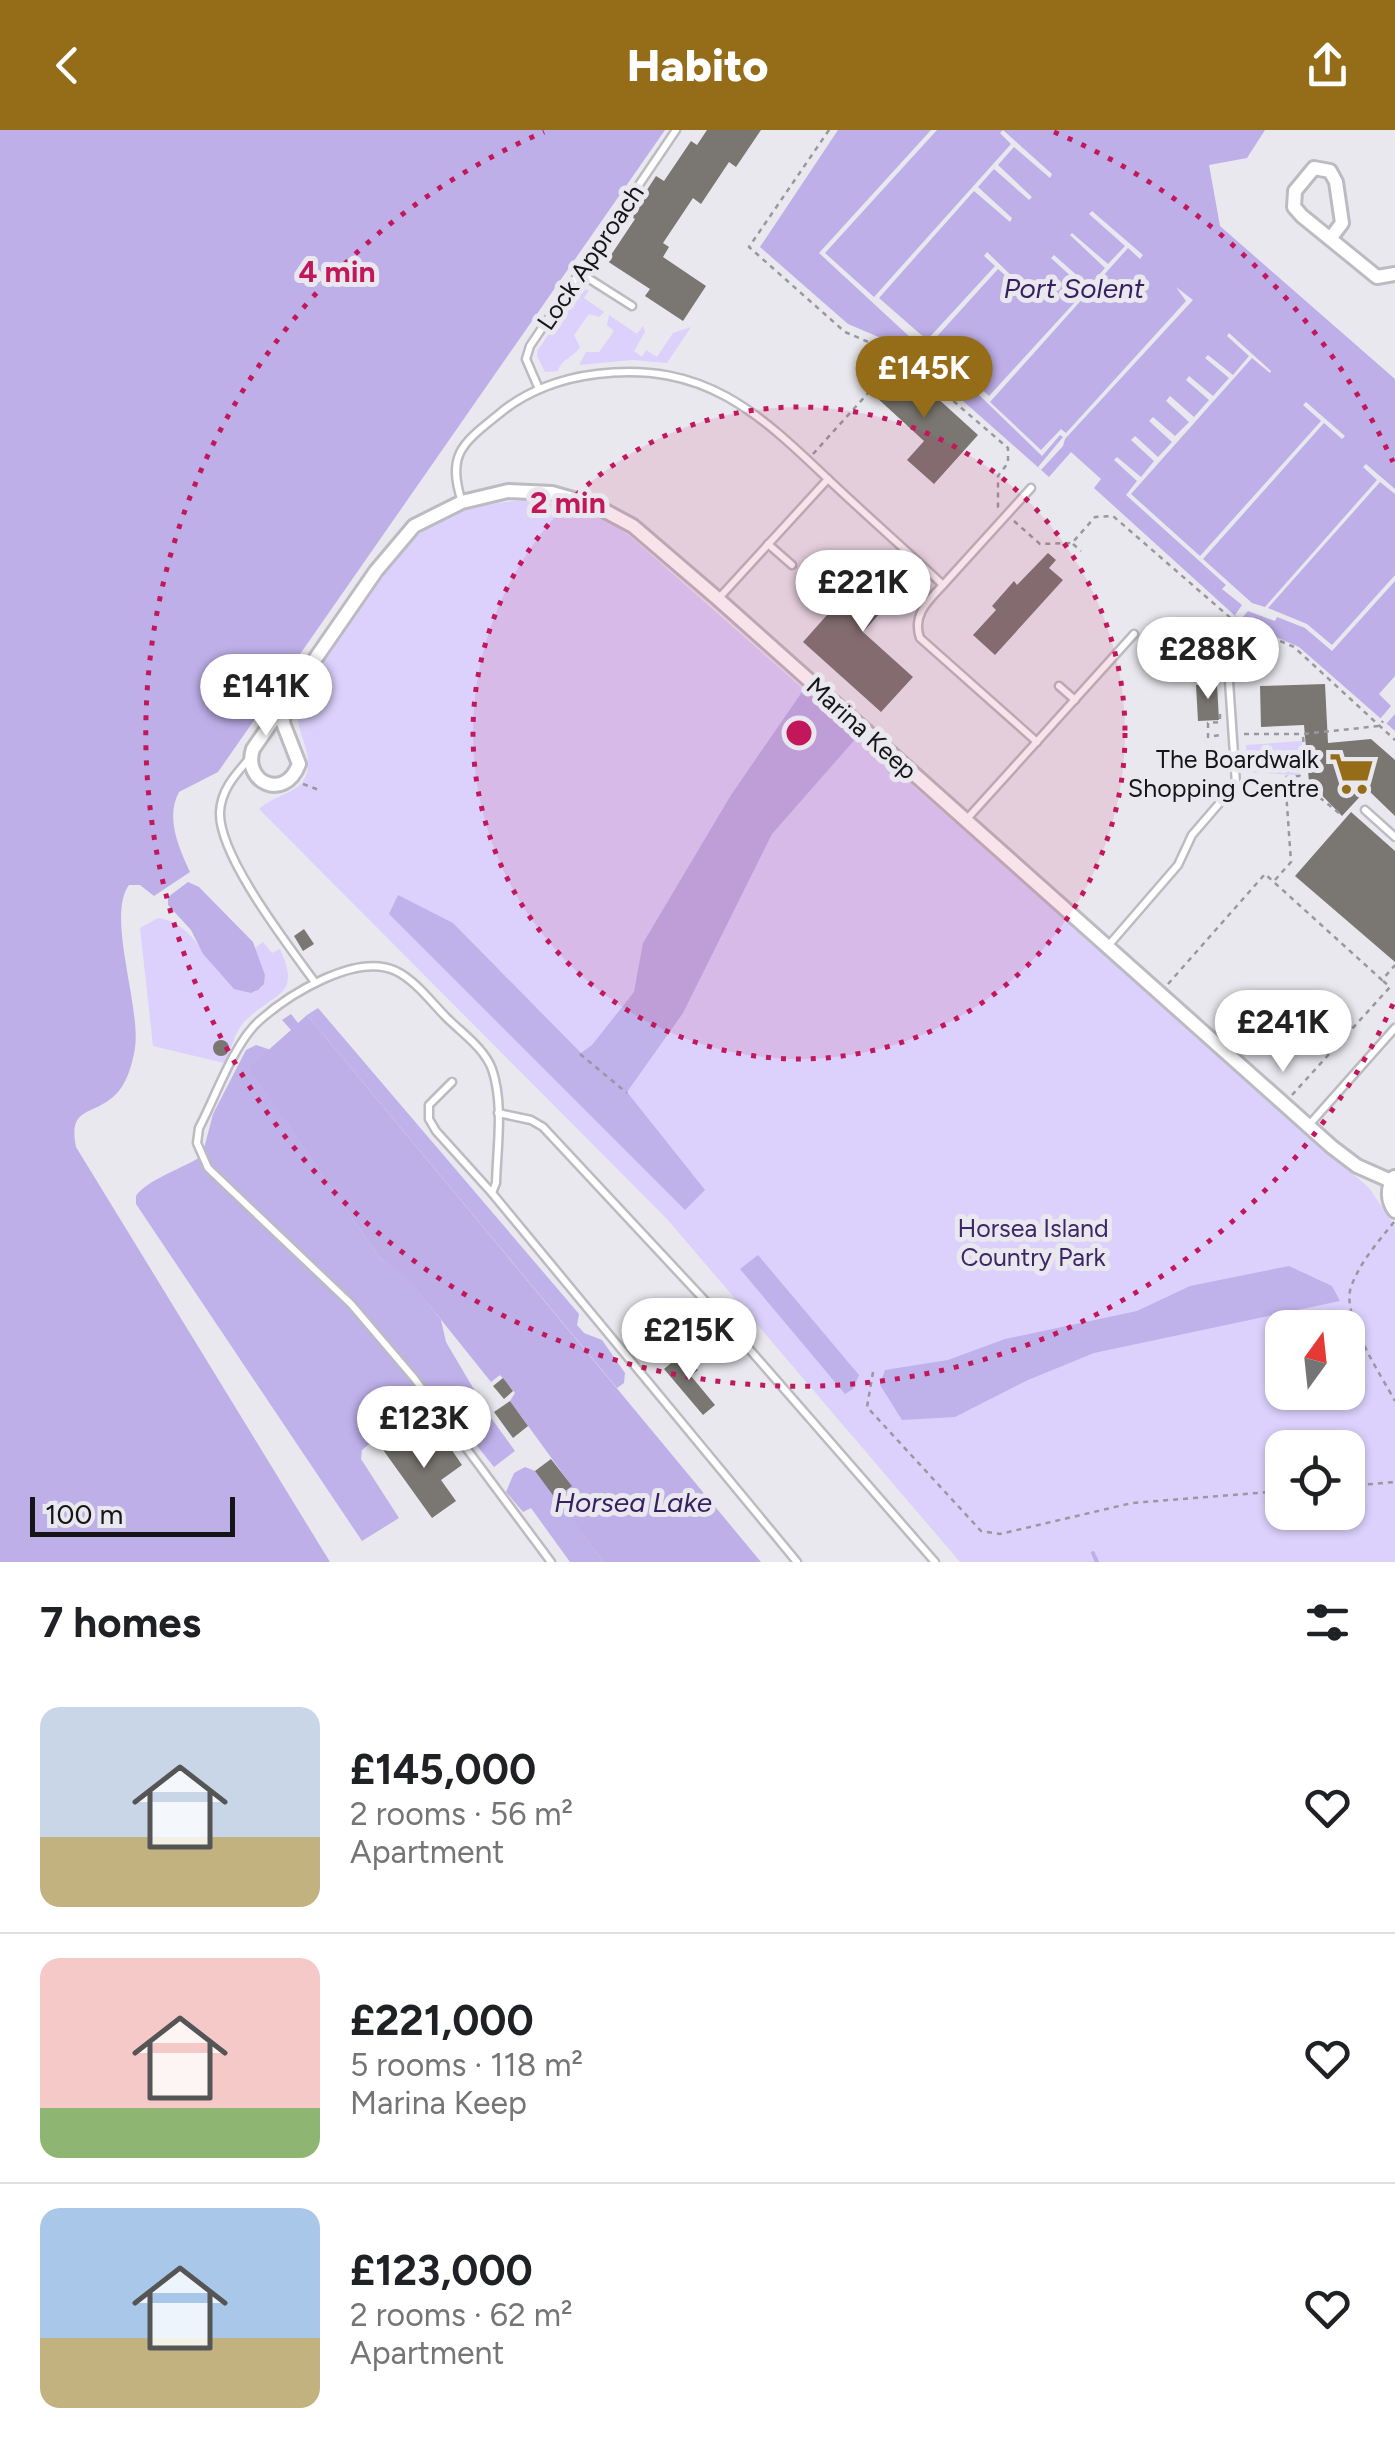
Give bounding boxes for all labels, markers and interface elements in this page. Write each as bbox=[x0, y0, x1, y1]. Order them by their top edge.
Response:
icon: back bbox=[40, 38, 95, 93]
text: Habito bbox=[627, 38, 768, 92]
icon: share bbox=[1300, 38, 1355, 93]
street label: Lock Approach bbox=[530, 179, 650, 335]
text: 4 min bbox=[298, 253, 376, 290]
water label: Port Solent bbox=[1004, 271, 1145, 305]
pin: £145K bbox=[854, 336, 994, 421]
text: £145K bbox=[878, 349, 970, 387]
text: 2 min bbox=[530, 484, 606, 521]
pin: £221K bbox=[793, 550, 933, 635]
text: £221K bbox=[818, 563, 908, 601]
pin: £288K bbox=[1138, 617, 1278, 702]
text: £288K bbox=[1159, 630, 1257, 668]
pin: £141K bbox=[196, 654, 336, 739]
text: £141K bbox=[222, 667, 310, 705]
street label: Marina Keep bbox=[801, 671, 923, 785]
centre of rings bbox=[781, 715, 817, 751]
place label: The Boardwalk Shopping Centre bbox=[1128, 744, 1320, 803]
supermarket icon: The Boardwalk Shopping Centre bbox=[1328, 749, 1376, 797]
pin: £241K bbox=[1213, 990, 1353, 1075]
text: £241K bbox=[1237, 1003, 1329, 1041]
park label: Horsea Island Country Park bbox=[957, 1213, 1109, 1272]
pin: £215K bbox=[619, 1298, 759, 1383]
north arrow bbox=[1265, 1310, 1365, 1410]
map controls bbox=[1265, 1310, 1365, 1530]
text: £215K bbox=[644, 1311, 734, 1349]
pin: £123K bbox=[354, 1386, 494, 1471]
text: £123K bbox=[379, 1399, 469, 1437]
button: locate bbox=[1265, 1430, 1365, 1530]
water label: Horsea Lake bbox=[554, 1485, 712, 1519]
scale bar bbox=[30, 1492, 235, 1536]
text: 100 m bbox=[45, 1497, 123, 1531]
icon: filters bbox=[1300, 1595, 1355, 1650]
text: 7 homes bbox=[40, 1597, 201, 1648]
text: £145,000 bbox=[350, 1744, 536, 1795]
icon: home bbox=[120, 1747, 240, 1867]
icon: heart bbox=[1300, 1780, 1355, 1835]
text: 2 rooms · 56 m² bbox=[350, 1795, 573, 1833]
text: Apartment bbox=[350, 1833, 504, 1871]
text: £221,000 bbox=[350, 1995, 534, 2046]
icon: home bbox=[120, 1998, 240, 2118]
icon: heart bbox=[1300, 2031, 1355, 2086]
text: 5 rooms · 118 m² bbox=[350, 2046, 583, 2084]
text: Marina Keep bbox=[350, 2084, 527, 2122]
text: £123,000 bbox=[350, 2245, 533, 2296]
icon: home bbox=[120, 2248, 240, 2368]
icon: heart bbox=[1300, 2281, 1355, 2336]
text: 2 rooms · 62 m² bbox=[350, 2296, 573, 2334]
text: Apartment bbox=[350, 2334, 504, 2372]

